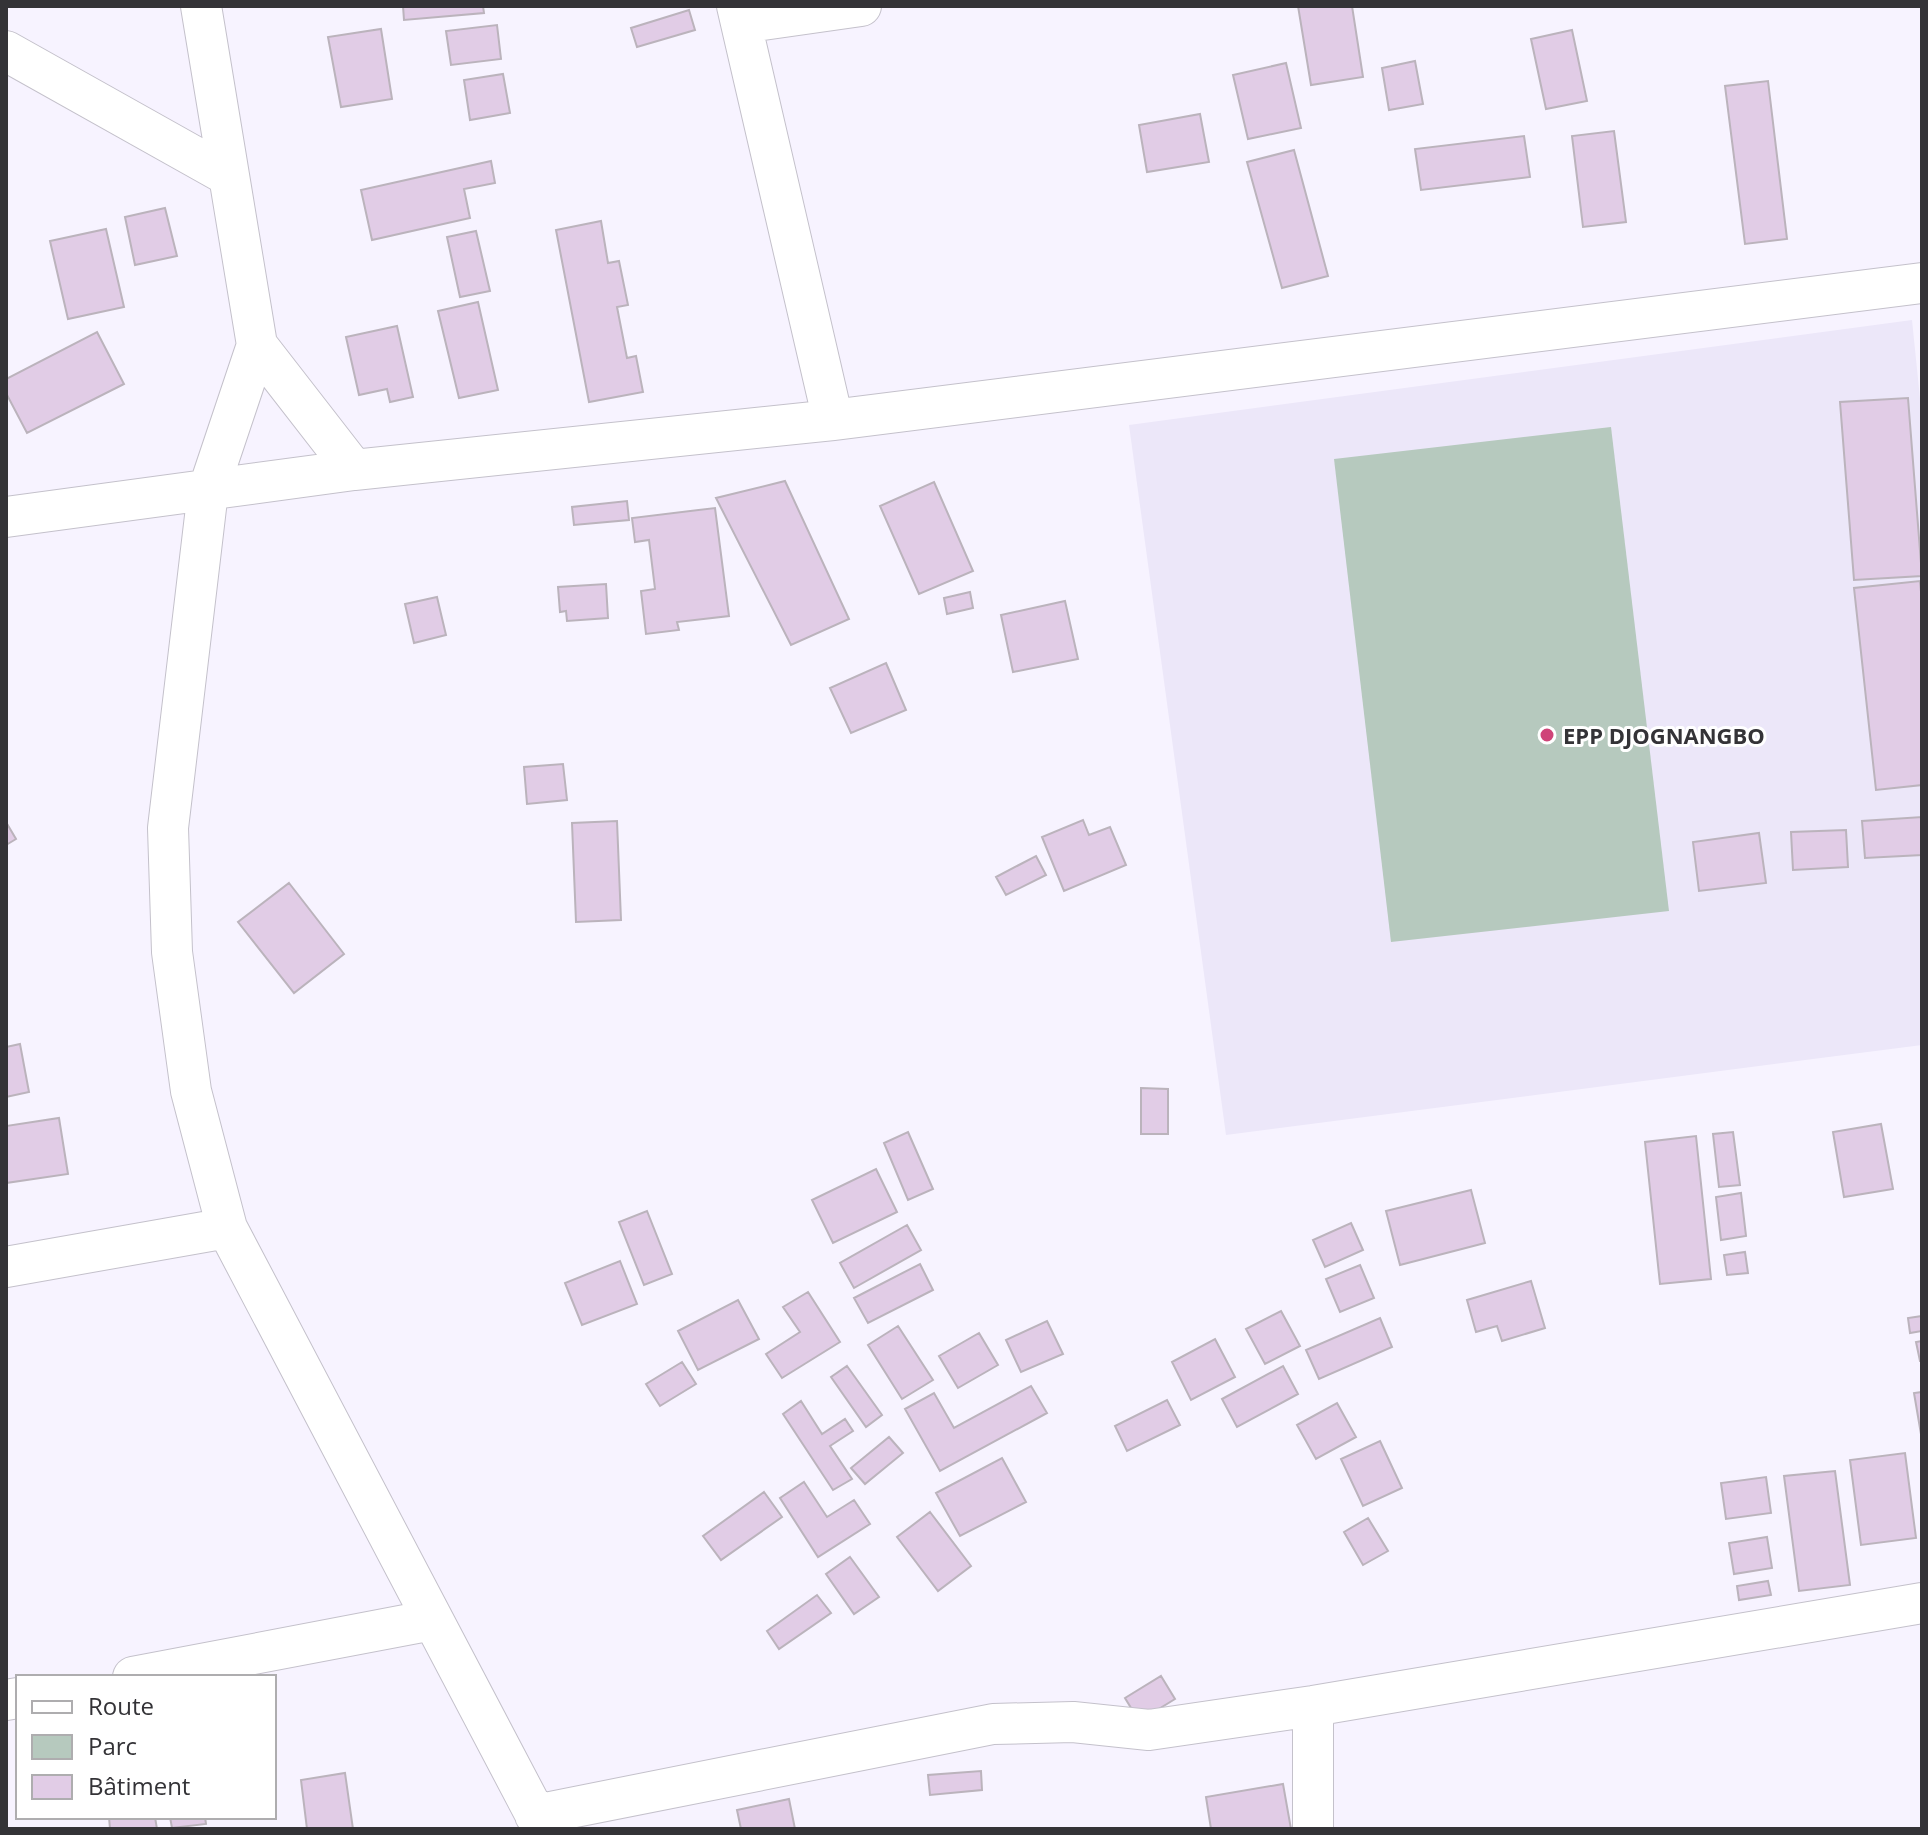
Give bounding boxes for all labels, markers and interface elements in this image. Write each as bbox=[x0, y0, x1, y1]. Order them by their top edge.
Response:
place label: EPP DJOGNANGBO bbox=[1563, 720, 1765, 750]
marker: EPP DJOGNANGBO bbox=[1538, 726, 1556, 744]
legend bbox=[16, 1675, 276, 1819]
text: Route bbox=[88, 1689, 154, 1722]
text: Parc bbox=[88, 1729, 137, 1762]
text: Bâtiment bbox=[88, 1769, 190, 1802]

